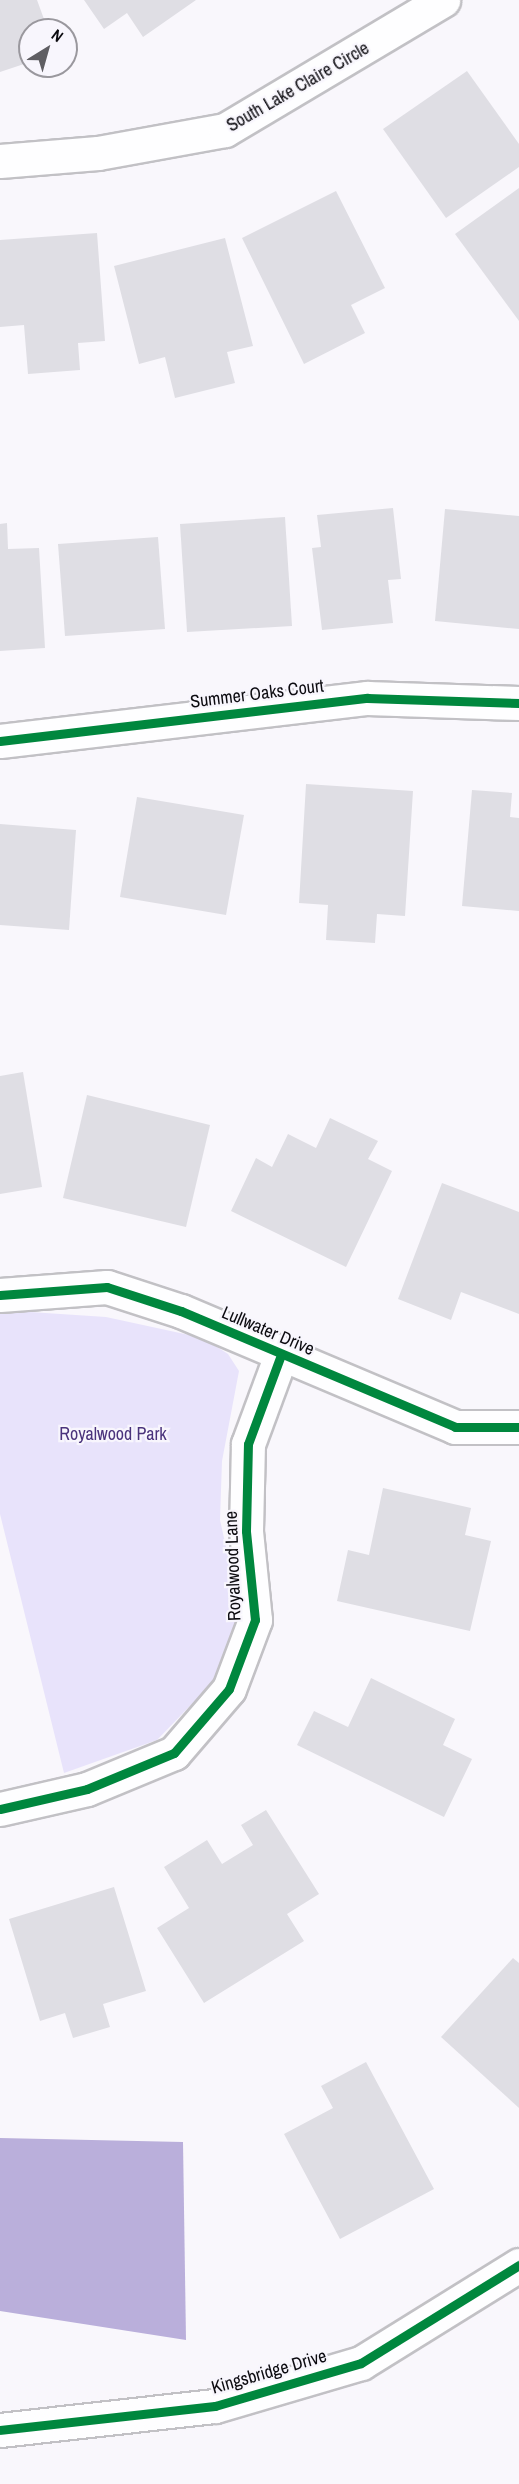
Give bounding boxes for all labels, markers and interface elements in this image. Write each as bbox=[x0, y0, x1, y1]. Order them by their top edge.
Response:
north arrow bbox=[18, 18, 78, 78]
text: N bbox=[47, 24, 68, 47]
street label: South Lake Claire Circle bbox=[223, 37, 373, 137]
street label: Summer Oaks Court bbox=[189, 675, 325, 713]
street label: Lullwater Drive bbox=[218, 1302, 318, 1360]
park label: Royalwood Park bbox=[59, 1423, 167, 1445]
street label: Royalwood Lane bbox=[220, 1511, 246, 1621]
street label: Kingsbridge Drive bbox=[209, 2345, 329, 2399]

